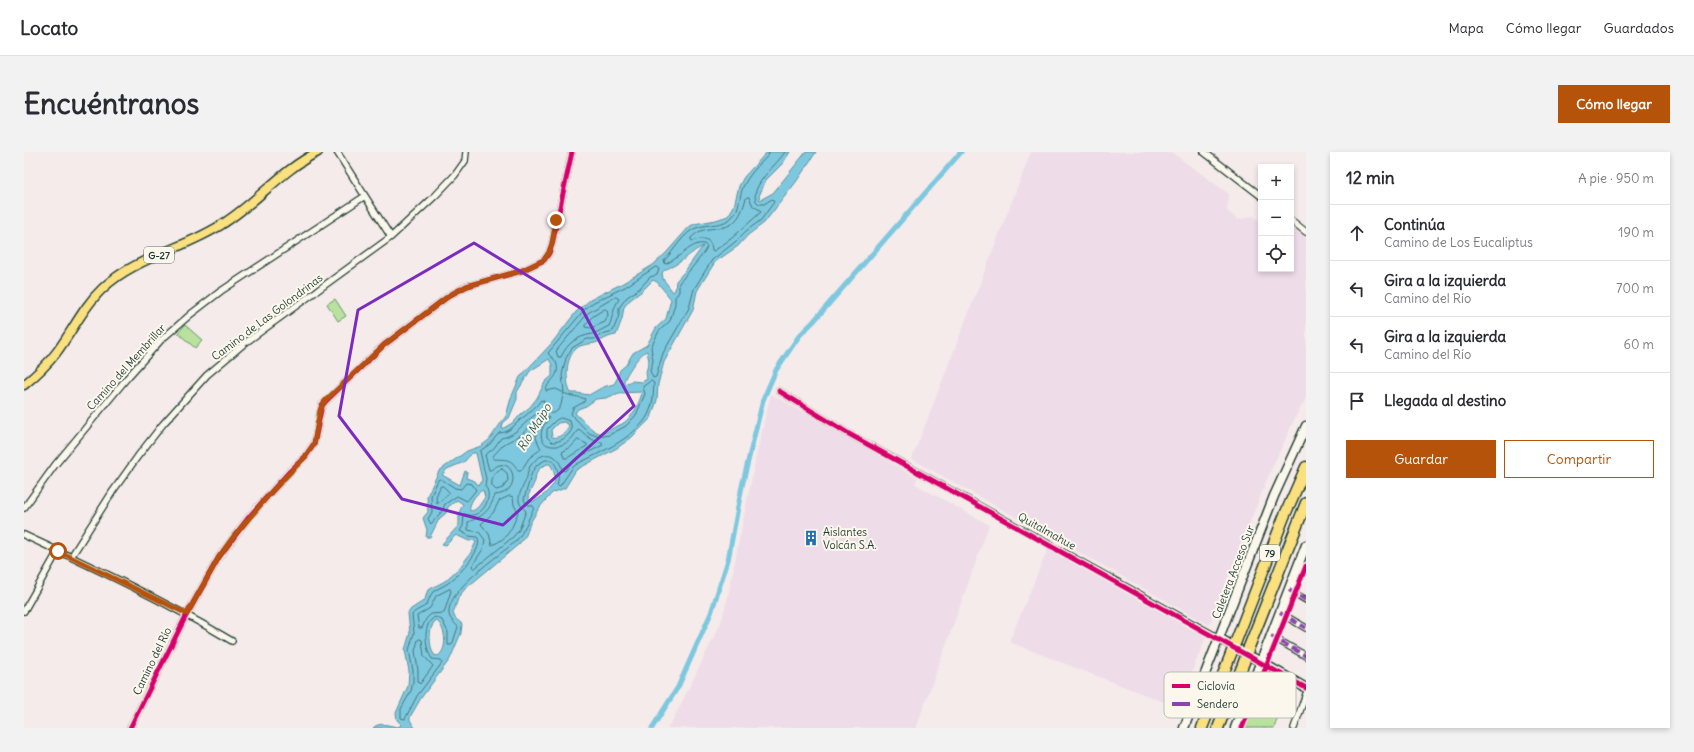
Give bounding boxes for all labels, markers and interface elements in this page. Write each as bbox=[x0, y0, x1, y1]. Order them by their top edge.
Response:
text: Locato bbox=[20, 16, 78, 40]
text: Mapa bbox=[1449, 19, 1484, 37]
text: Cómo llegar bbox=[1506, 19, 1582, 37]
text: Guardados bbox=[1604, 19, 1674, 37]
button: Cómo llegar bbox=[1558, 85, 1670, 123]
text: Encuéntranos bbox=[24, 86, 199, 122]
map controls bbox=[1258, 164, 1294, 272]
button: + bbox=[1258, 164, 1294, 200]
text: 12 min bbox=[1346, 167, 1395, 189]
text: A pie · 950 m bbox=[1578, 170, 1654, 187]
button: − bbox=[1258, 200, 1294, 236]
route end bbox=[547, 211, 565, 229]
text: Continúa bbox=[1384, 215, 1445, 234]
icon: ahead bbox=[1346, 222, 1368, 244]
text: 190 m bbox=[1618, 224, 1654, 241]
text: Camino de Los Eucaliptus bbox=[1384, 234, 1533, 251]
button: locate bbox=[1258, 236, 1294, 272]
road number: G-27 bbox=[144, 247, 174, 263]
street label: Camino de Las Golondrinas bbox=[209, 271, 325, 363]
text: Gira a la izquierda bbox=[1384, 271, 1506, 290]
icon: left bbox=[1346, 278, 1368, 300]
text: 700 m bbox=[1616, 280, 1654, 297]
text: Camino del Río bbox=[1384, 290, 1471, 307]
street label: Camino del Membrillar bbox=[84, 321, 169, 413]
text: Gira a la izquierda bbox=[1384, 327, 1506, 346]
icon: left bbox=[1346, 334, 1368, 356]
text: 60 m bbox=[1623, 336, 1654, 353]
text: Camino del Río bbox=[1384, 346, 1471, 363]
icon: arrive bbox=[1346, 390, 1368, 412]
text: Llegada al destino bbox=[1384, 391, 1506, 410]
water label: Río Maipo bbox=[514, 400, 555, 453]
button: Guardar bbox=[1346, 440, 1496, 478]
button: Compartir bbox=[1504, 440, 1654, 478]
street label: Quitalmahue bbox=[1016, 509, 1079, 553]
street label: Caletera Acceso Sur bbox=[1209, 523, 1258, 621]
place label: Aislantes Volcán S.A. bbox=[823, 525, 877, 552]
building icon: Aislantes Volcán S.A. bbox=[802, 529, 820, 547]
route start bbox=[49, 542, 67, 560]
road number: 79 bbox=[1260, 545, 1280, 561]
street label: Camino del Río bbox=[130, 625, 174, 697]
legend bbox=[1164, 672, 1296, 718]
text: Ciclovía bbox=[1197, 679, 1235, 693]
text: Sendero bbox=[1197, 697, 1238, 711]

